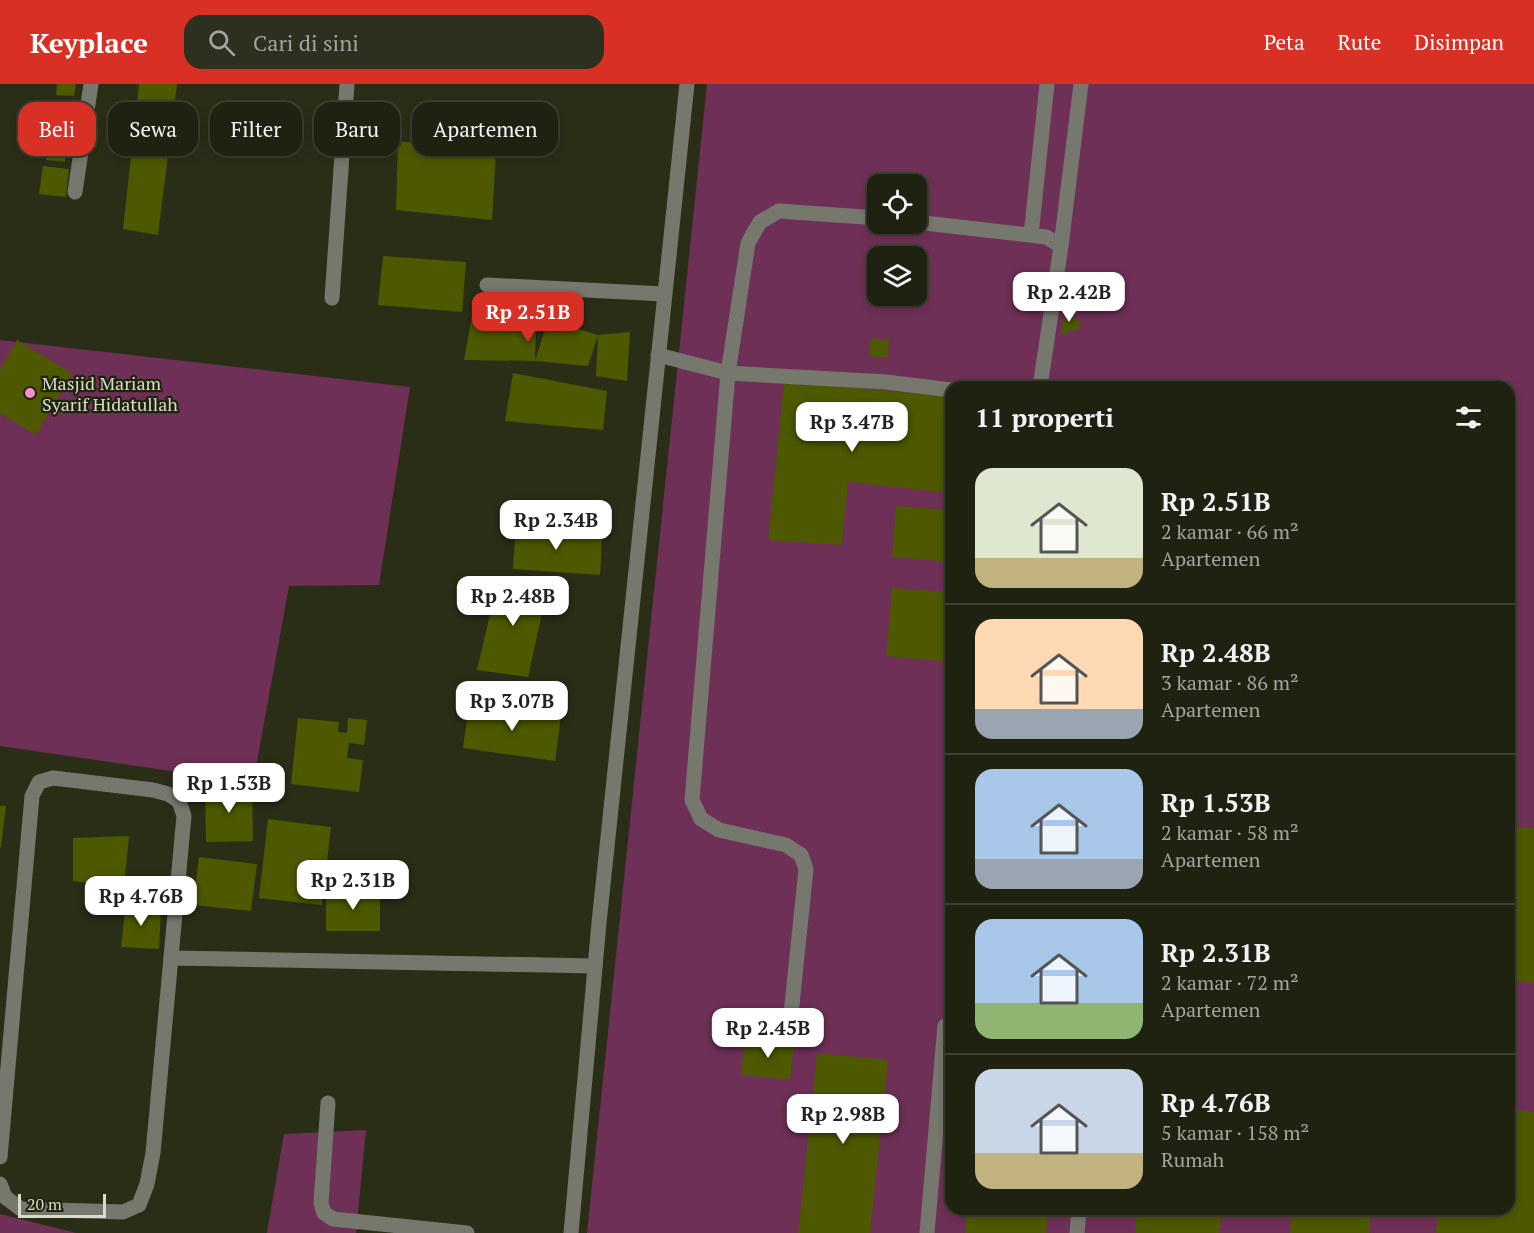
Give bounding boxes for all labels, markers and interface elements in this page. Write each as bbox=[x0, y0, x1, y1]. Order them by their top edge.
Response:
search box bbox=[184, 15, 604, 69]
text: Keyplace bbox=[30, 24, 148, 61]
icon: search bbox=[205, 26, 238, 59]
text: Cari di sini bbox=[253, 28, 359, 57]
text: Peta bbox=[1264, 28, 1305, 56]
text: Rute bbox=[1338, 28, 1381, 56]
text: Disimpan bbox=[1414, 28, 1504, 56]
chip: Beli bbox=[18, 102, 96, 156]
chip: Sewa bbox=[108, 102, 198, 156]
chip: Filter bbox=[210, 102, 302, 156]
chip: Baru bbox=[314, 102, 400, 156]
chip: Apartemen bbox=[412, 102, 558, 156]
map controls bbox=[867, 174, 927, 306]
button: locate bbox=[867, 174, 927, 234]
button: layers bbox=[867, 246, 927, 306]
pin: Rp 2.42B bbox=[1007, 272, 1131, 323]
text: Rp 2.42B bbox=[1027, 278, 1111, 305]
pin: Rp 2.51B bbox=[466, 292, 590, 343]
text: Rp 2.51B bbox=[486, 298, 570, 325]
place label: Masjid Mariam Syarif Hidatullah bbox=[42, 371, 178, 416]
marker: Masjid Mariam Syarif Hidatullah bbox=[23, 386, 37, 400]
text: 11 properti bbox=[975, 400, 1114, 434]
icon: filters bbox=[1452, 401, 1485, 434]
pin: Rp 3.47B bbox=[790, 402, 914, 453]
text: Rp 3.47B bbox=[810, 408, 894, 435]
text: Rp 2.51B bbox=[1161, 484, 1271, 518]
icon: home bbox=[1023, 492, 1095, 564]
pin: Rp 2.34B bbox=[494, 500, 618, 551]
text: Rp 2.34B bbox=[514, 506, 598, 533]
text: 2 kamar · 66 m² bbox=[1161, 518, 1299, 545]
text: Apartemen bbox=[1161, 545, 1260, 572]
pin: Rp 2.48B bbox=[451, 576, 575, 627]
text: Rp 2.48B bbox=[471, 582, 555, 609]
text: Rp 2.48B bbox=[1161, 635, 1271, 669]
icon: home bbox=[1023, 643, 1095, 715]
text: 3 kamar · 86 m² bbox=[1161, 669, 1299, 696]
pin: Rp 3.07B bbox=[450, 681, 574, 732]
text: Rp 3.07B bbox=[470, 687, 554, 714]
text: Apartemen bbox=[1161, 696, 1260, 723]
pin: Rp 1.53B bbox=[167, 763, 291, 814]
text: Rp 1.53B bbox=[187, 769, 271, 796]
text: Rp 1.53B bbox=[1161, 785, 1271, 819]
icon: home bbox=[1023, 793, 1095, 865]
text: 2 kamar · 58 m² bbox=[1161, 819, 1299, 846]
text: Apartemen bbox=[1161, 846, 1260, 873]
pin: Rp 2.31B bbox=[291, 860, 415, 911]
text: Rp 2.31B bbox=[311, 866, 395, 893]
pin: Rp 4.76B bbox=[79, 876, 203, 927]
text: Rp 4.76B bbox=[99, 882, 183, 909]
text: Rp 2.31B bbox=[1161, 935, 1271, 969]
icon: home bbox=[1023, 943, 1095, 1015]
text: 2 kamar · 72 m² bbox=[1161, 969, 1299, 996]
text: Apartemen bbox=[1161, 996, 1260, 1023]
pin: Rp 2.45B bbox=[706, 1008, 830, 1059]
text: Rp 2.45B bbox=[726, 1014, 810, 1041]
text: Rp 4.76B bbox=[1161, 1085, 1271, 1119]
icon: home bbox=[1023, 1093, 1095, 1165]
pin: Rp 2.98B bbox=[781, 1094, 905, 1145]
text: Rp 2.98B bbox=[801, 1100, 885, 1127]
text: 5 kamar · 158 m² bbox=[1161, 1119, 1309, 1146]
text: Rumah bbox=[1161, 1146, 1224, 1173]
scale bar bbox=[18, 1191, 106, 1218]
text: 20 m bbox=[27, 1193, 62, 1215]

